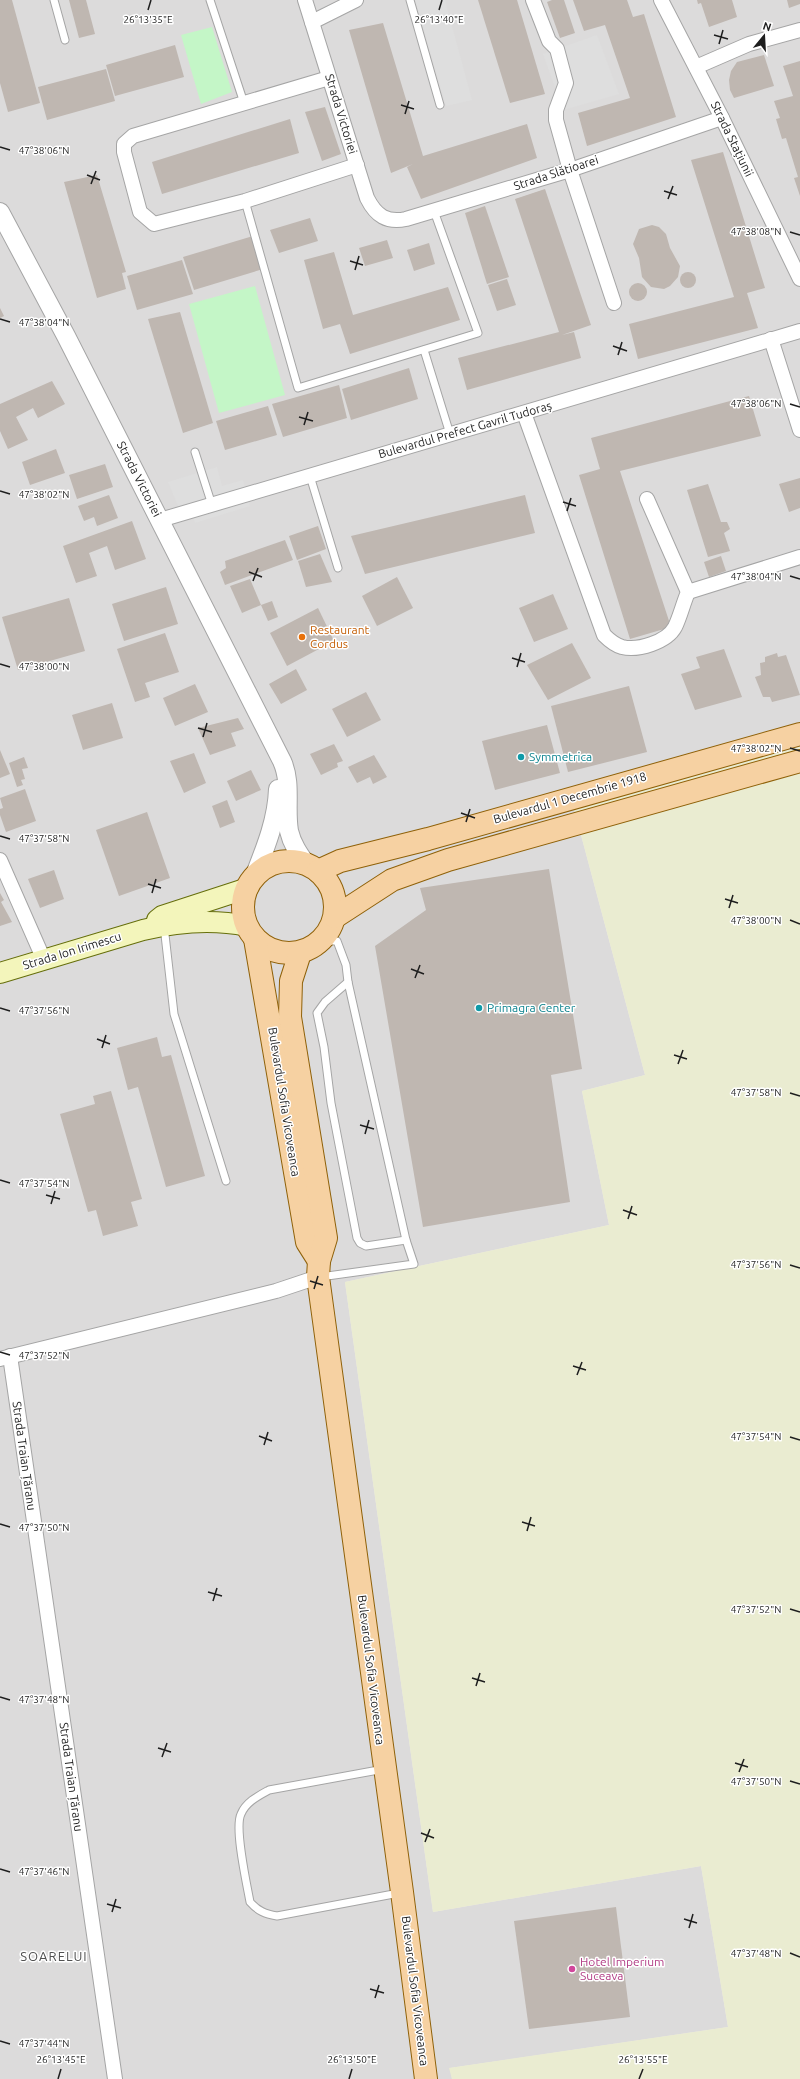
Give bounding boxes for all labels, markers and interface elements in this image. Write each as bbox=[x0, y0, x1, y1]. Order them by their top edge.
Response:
text: 26°13'35"E bbox=[123, 14, 173, 25]
text: 26°13'40"E bbox=[414, 14, 464, 25]
north arrow bbox=[744, 16, 784, 56]
text: N bbox=[761, 20, 773, 33]
street label: Strada Victoriei bbox=[323, 72, 360, 155]
street label: Strada Stațiunii bbox=[709, 99, 756, 179]
text: 47°38'06"N bbox=[19, 145, 69, 156]
street label: Strada Slătioarei bbox=[512, 153, 600, 192]
text: 47°38'08"N bbox=[731, 226, 781, 237]
text: 47°38'04"N bbox=[19, 317, 69, 328]
text: 47°38'06"N bbox=[731, 398, 781, 409]
street label: Bulevardul Prefect Gavril Tudoraș bbox=[377, 399, 553, 461]
street label: Strada Victoriei bbox=[115, 439, 164, 519]
text: 47°38'02"N bbox=[19, 489, 69, 500]
text: 47°38'04"N bbox=[731, 571, 781, 582]
place label: Restaurant Cordus bbox=[310, 623, 370, 650]
marker: Restaurant Cordus bbox=[297, 632, 307, 642]
text: 47°38'00"N bbox=[19, 661, 69, 672]
text: 47°38'02"N bbox=[731, 743, 781, 754]
place label: Symmetrica bbox=[529, 750, 592, 763]
marker: Symmetrica bbox=[516, 752, 526, 762]
street label: Bulevardul 1 Decembrie 1918 bbox=[492, 769, 648, 826]
text: 47°37'58"N bbox=[19, 833, 69, 844]
text: 47°38'00"N bbox=[731, 915, 781, 926]
street label: Strada Ion Irimescu bbox=[21, 929, 123, 972]
place label: Primagra Center bbox=[487, 1001, 576, 1014]
marker: Primagra Center bbox=[474, 1003, 484, 1013]
text: 47°37'56"N bbox=[19, 1005, 69, 1016]
street label: Bulevardul Sofia Vicoveanca bbox=[266, 1026, 303, 1177]
text: 47°37'58"N bbox=[731, 1087, 781, 1098]
text: 47°37'54"N bbox=[19, 1178, 69, 1189]
text: 47°37'56"N bbox=[731, 1259, 781, 1270]
text: 47°37'52"N bbox=[19, 1350, 69, 1361]
street label: Strada Traian Țăranu bbox=[10, 1401, 39, 1511]
text: 47°37'54"N bbox=[731, 1431, 781, 1442]
text: 47°37'50"N bbox=[19, 1522, 69, 1533]
street label: Bulevardul Sofia Vicoveanca bbox=[356, 1594, 387, 1746]
text: 47°37'52"N bbox=[731, 1604, 781, 1615]
text: 47°37'48"N bbox=[19, 1694, 69, 1705]
street label: Strada Traian Țăranu bbox=[57, 1722, 86, 1832]
text: 47°37'50"N bbox=[731, 1776, 781, 1787]
text: 47°37'46"N bbox=[19, 1866, 69, 1877]
street label: Bulevardul Sofia Vicoveanca bbox=[400, 1915, 431, 2067]
text: 47°37'48"N bbox=[731, 1948, 781, 1959]
district label: SOARELUI bbox=[20, 1949, 88, 1963]
place label: Hotel Imperium Suceava bbox=[580, 1955, 664, 1982]
marker: Hotel Imperium Suceava bbox=[567, 1964, 577, 1974]
text: 47°37'44"N bbox=[19, 2038, 69, 2049]
text: 26°13'45"E bbox=[36, 2054, 86, 2065]
text: 26°13'50"E bbox=[327, 2054, 377, 2065]
text: 26°13'55"E bbox=[618, 2054, 668, 2065]

